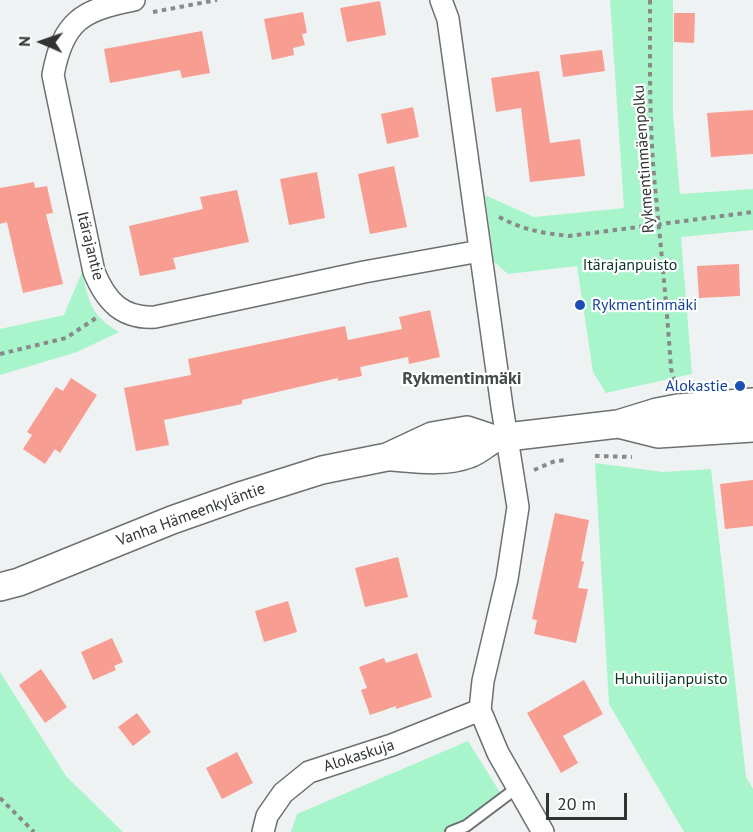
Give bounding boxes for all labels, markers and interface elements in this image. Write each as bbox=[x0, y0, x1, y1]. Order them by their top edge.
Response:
north arrow bbox=[12, 12, 72, 72]
text: N bbox=[14, 36, 34, 47]
street label: Rykmentinmäenpolku bbox=[629, 84, 659, 234]
street label: Itärajantie bbox=[72, 210, 108, 282]
park label: Itärajanpuisto bbox=[583, 255, 677, 275]
place label: Rykmentinmäki bbox=[592, 295, 697, 315]
marker: Rykmentinmäki bbox=[573, 298, 587, 312]
district label: Rykmentinmäki bbox=[402, 368, 522, 390]
place label: Alokastie bbox=[665, 376, 728, 396]
marker: Alokastie bbox=[733, 379, 747, 393]
street label: Vanha Hämeenkyläntie bbox=[114, 479, 268, 551]
park label: Huhuilijanpuisto bbox=[614, 669, 728, 689]
street label: Alokaskuja bbox=[321, 736, 397, 776]
scale bar bbox=[549, 781, 630, 819]
text: 20 m bbox=[557, 792, 596, 815]

